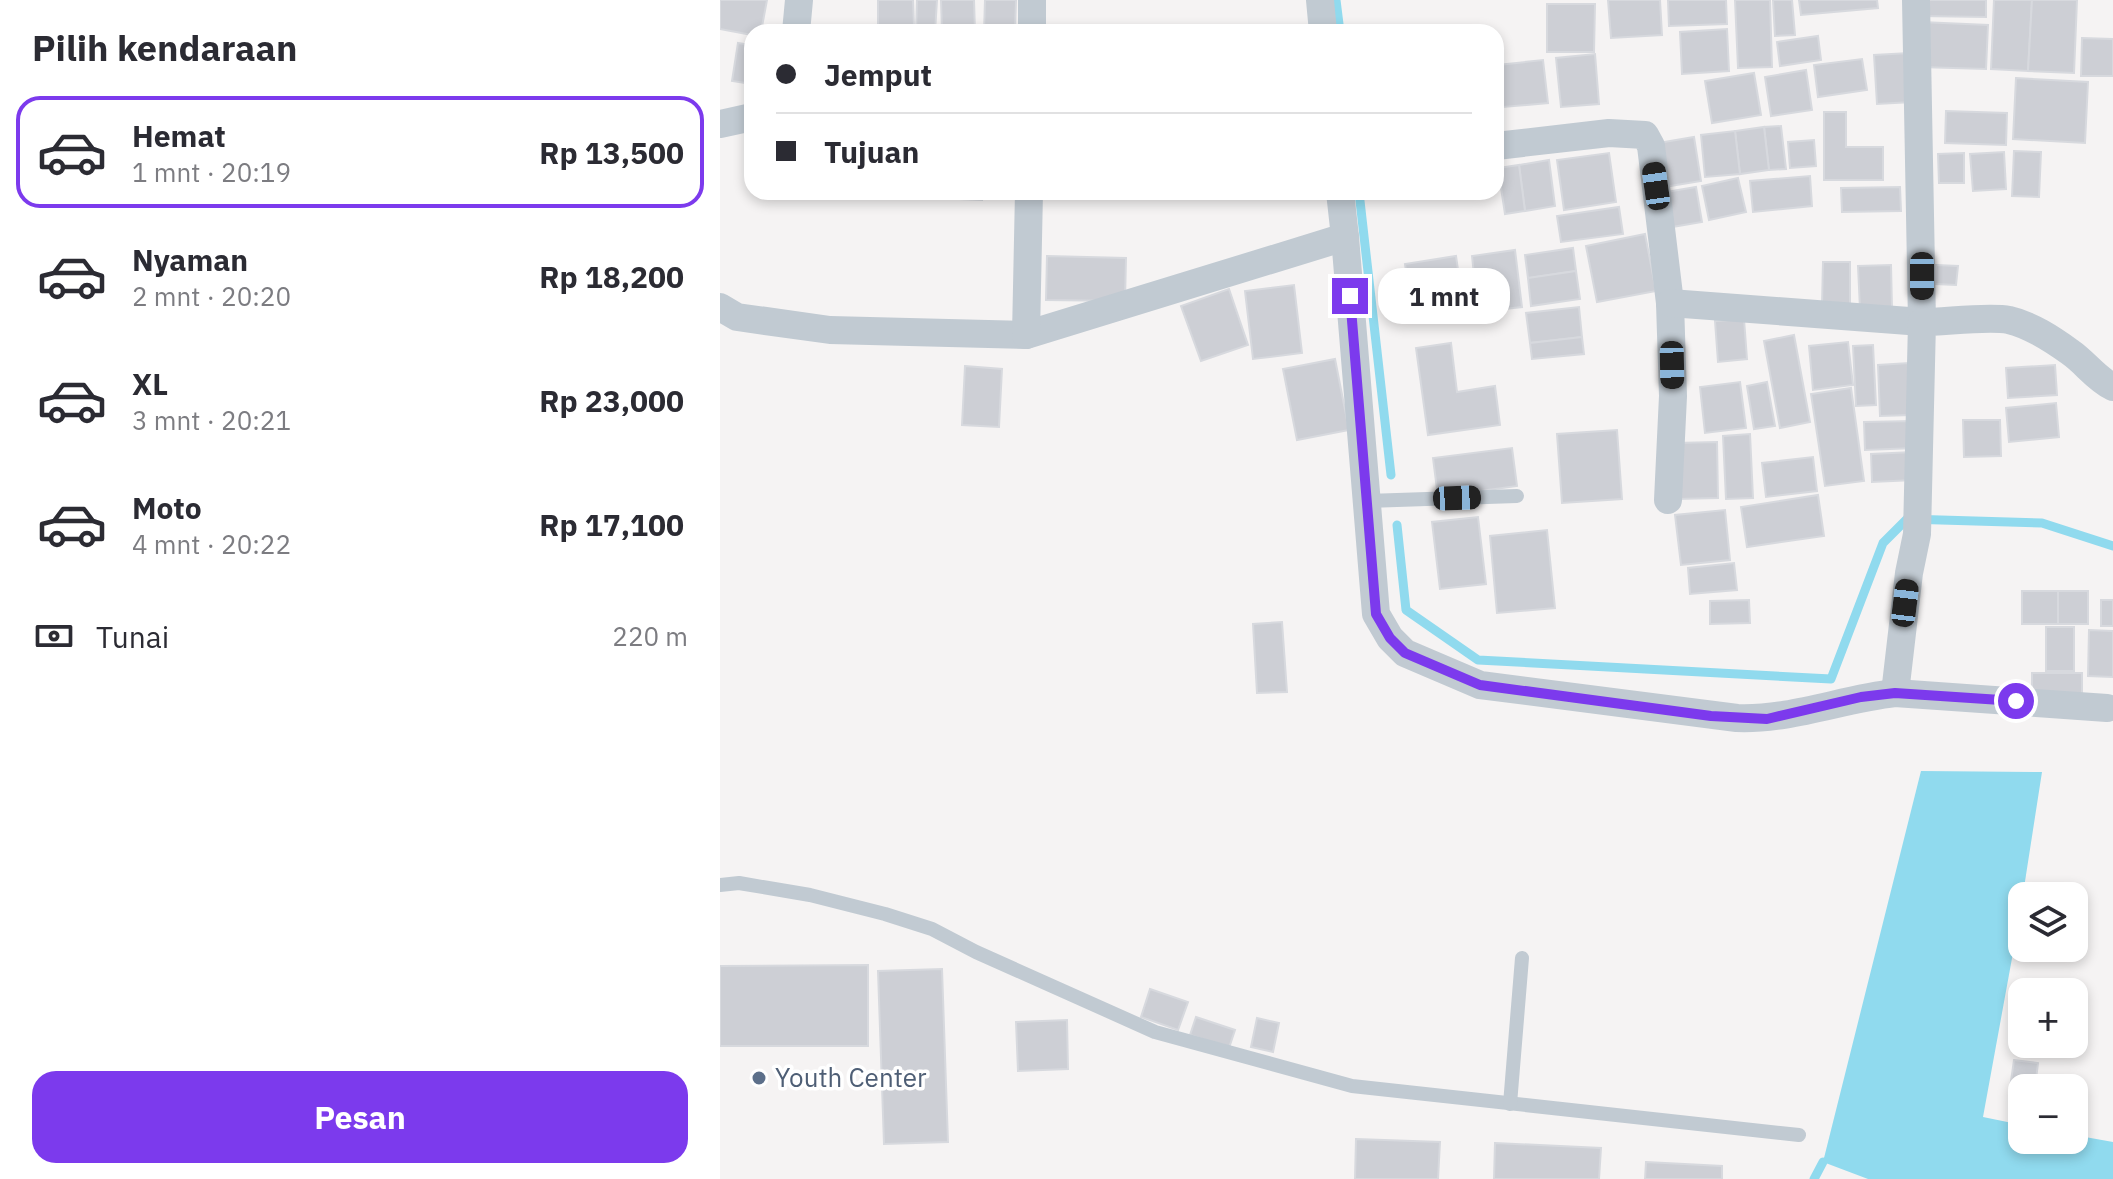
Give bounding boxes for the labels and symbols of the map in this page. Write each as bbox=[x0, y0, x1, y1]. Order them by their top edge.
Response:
car bbox=[1641, 161, 1671, 211]
car bbox=[1910, 252, 1934, 300]
callout: 1 mnt bbox=[1378, 268, 1510, 324]
route end bbox=[1332, 278, 1368, 314]
car bbox=[1660, 341, 1684, 389]
car bbox=[1433, 485, 1481, 511]
car bbox=[1890, 578, 1920, 628]
route start bbox=[1998, 683, 2034, 719]
place label: Youth Center bbox=[775, 1060, 927, 1094]
marker: Youth Center bbox=[750, 1069, 768, 1087]

